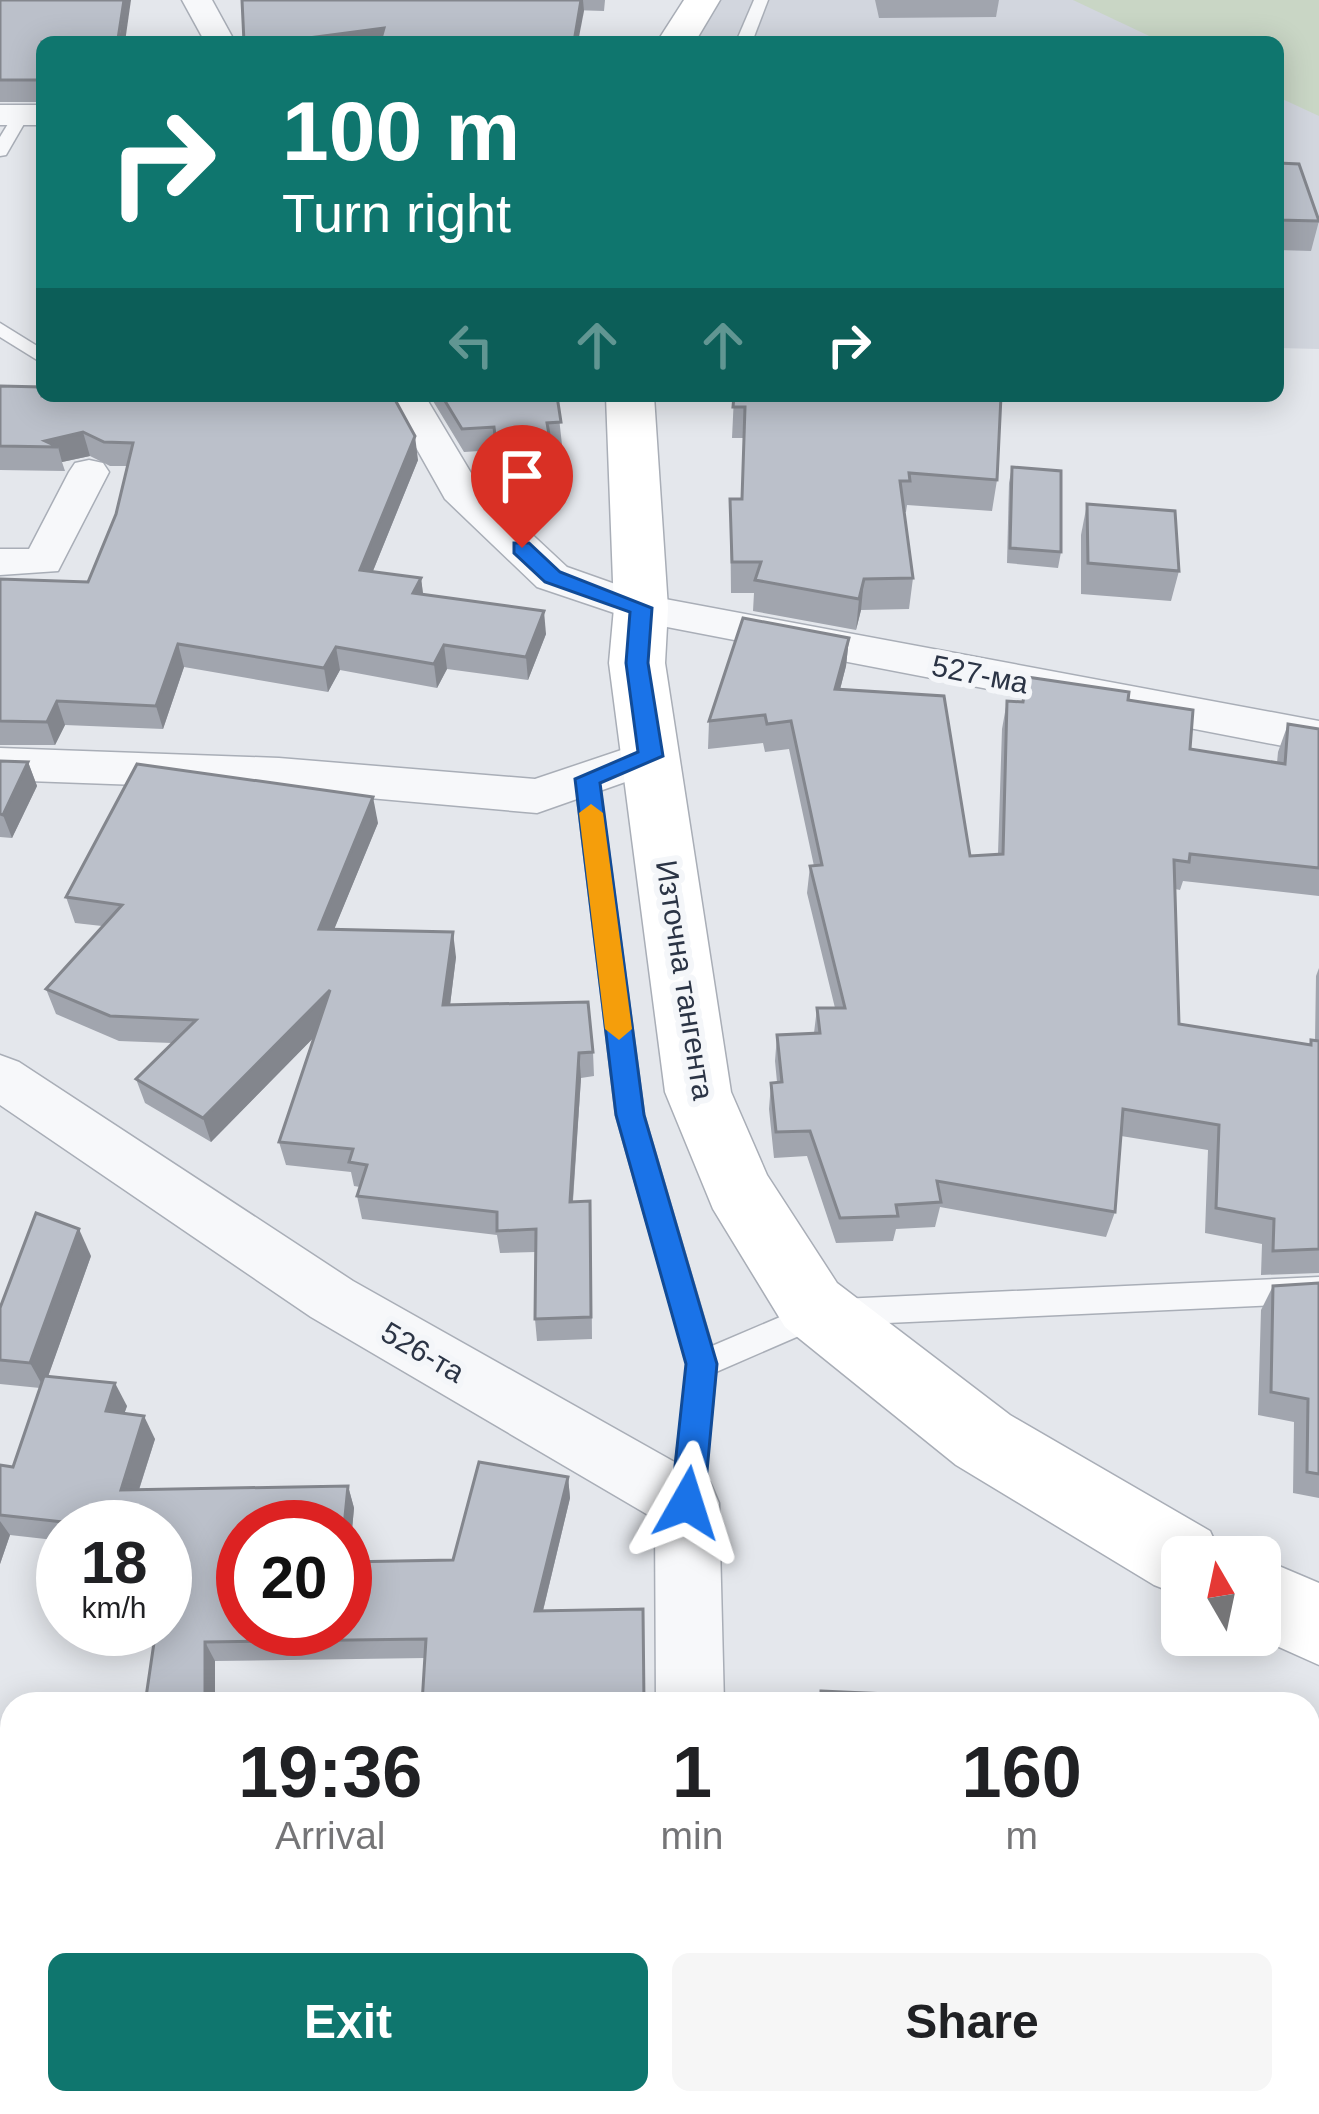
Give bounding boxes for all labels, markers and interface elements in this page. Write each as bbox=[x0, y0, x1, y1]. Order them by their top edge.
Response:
icon: right bbox=[84, 84, 240, 240]
text: 100 m bbox=[282, 84, 520, 178]
text: Turn right bbox=[282, 183, 511, 243]
icon: left bbox=[438, 312, 504, 378]
icon: ahead bbox=[564, 312, 630, 378]
icon: ahead bbox=[690, 312, 756, 378]
icon: right bbox=[816, 312, 882, 378]
pin bbox=[471, 425, 573, 548]
icon: arrive bbox=[489, 443, 555, 509]
street label: 527-ма bbox=[929, 649, 1031, 700]
street label: Източна тангента bbox=[650, 858, 720, 1103]
street label: 526-та bbox=[376, 1315, 471, 1389]
position arrow bbox=[624, 1440, 750, 1566]
speed limit sign: 20 bbox=[216, 1500, 372, 1656]
text: 18 bbox=[81, 1529, 147, 1596]
north arrow bbox=[1161, 1536, 1281, 1656]
map controls bbox=[1161, 1536, 1281, 1656]
text: km/h bbox=[81, 1591, 147, 1624]
text: 19:36 bbox=[238, 1732, 422, 1812]
text: 1 bbox=[672, 1732, 712, 1812]
text: 160 bbox=[962, 1732, 1082, 1812]
text: Arrival bbox=[275, 1814, 386, 1857]
text: min bbox=[661, 1814, 723, 1857]
text: m bbox=[1005, 1814, 1038, 1857]
button: Exit bbox=[48, 1953, 648, 2091]
button: Share bbox=[672, 1953, 1272, 2091]

